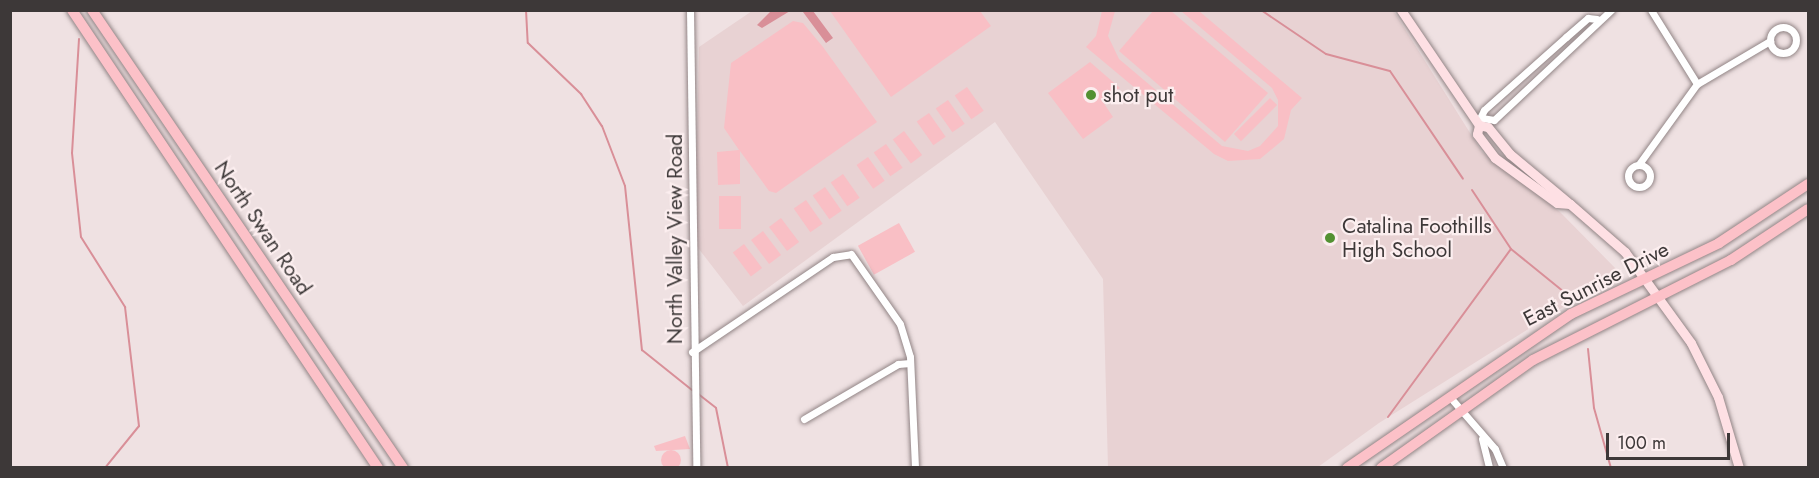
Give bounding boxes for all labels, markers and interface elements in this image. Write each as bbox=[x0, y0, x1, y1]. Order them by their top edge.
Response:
place label: shot put bbox=[1103, 82, 1173, 108]
marker: shot put bbox=[1084, 88, 1098, 102]
street label: North Valley View Road bbox=[662, 134, 688, 344]
street label: North Swan Road bbox=[209, 156, 317, 300]
place label: Catalina Foothills High School bbox=[1342, 213, 1492, 263]
marker: Catalina Foothills High School bbox=[1323, 231, 1337, 245]
street label: East Sunrise Drive bbox=[1519, 236, 1673, 332]
scale bar bbox=[1609, 421, 1734, 459]
text: 100 m bbox=[1617, 430, 1666, 456]

